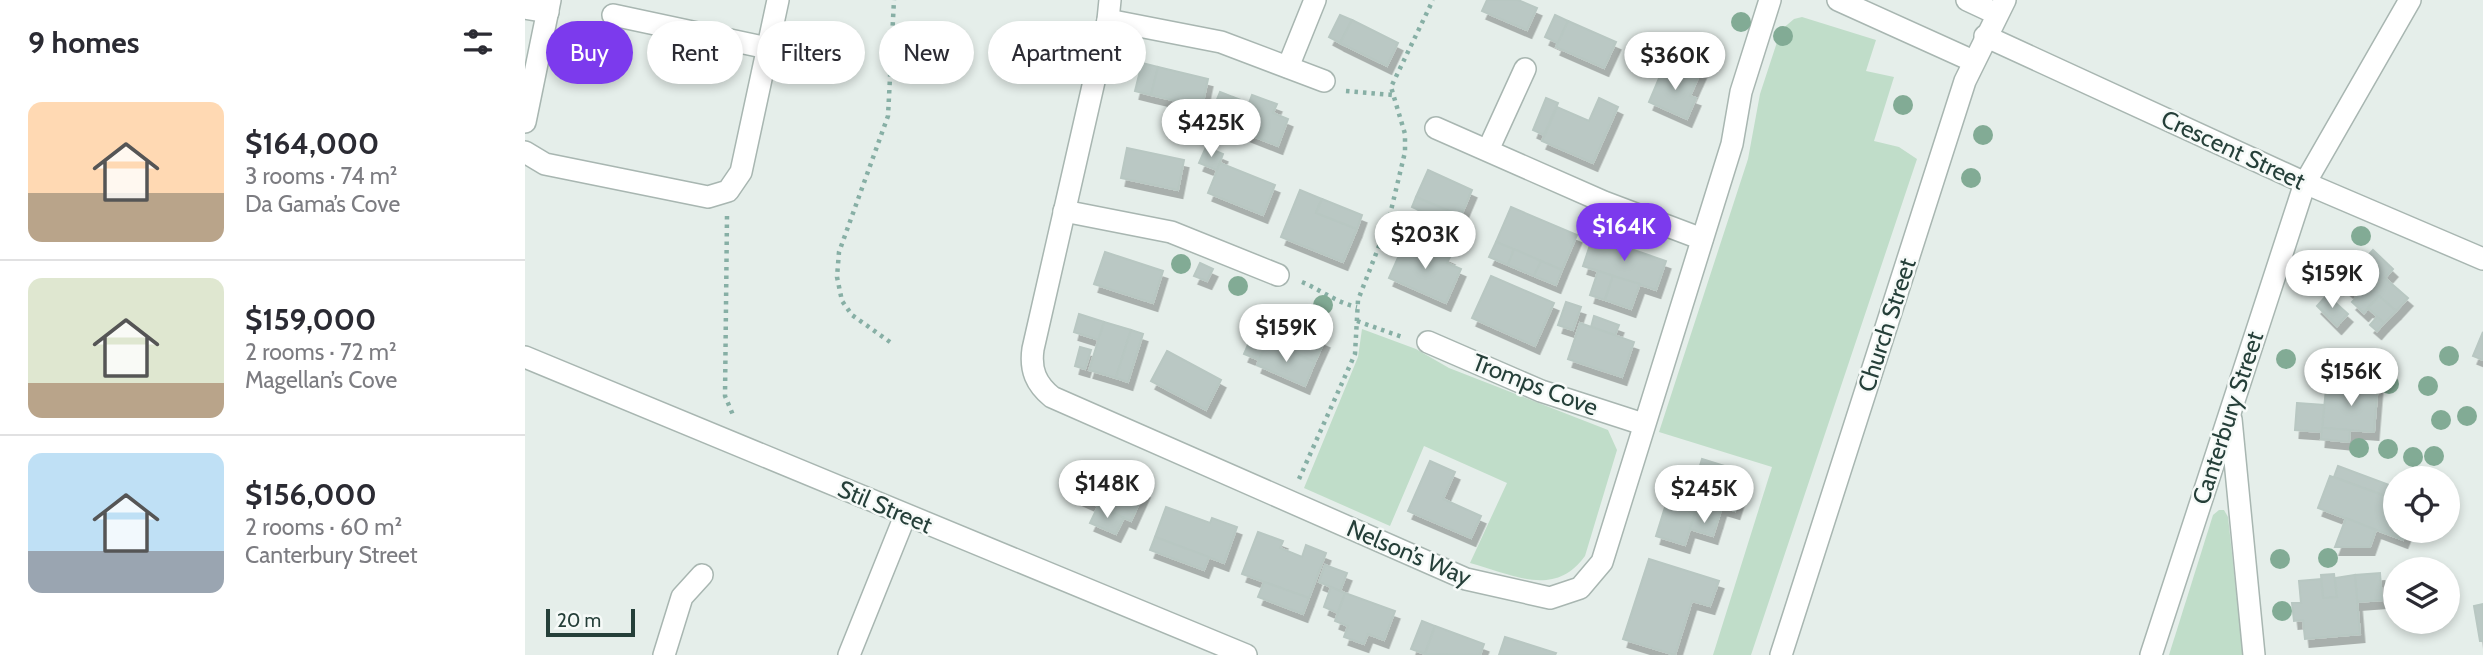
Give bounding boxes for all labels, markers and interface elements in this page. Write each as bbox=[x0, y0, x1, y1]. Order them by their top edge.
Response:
chip: Buy bbox=[546, 21, 633, 84]
chip: Rent bbox=[647, 21, 743, 84]
chip: Filters bbox=[757, 21, 865, 84]
chip: New bbox=[879, 21, 974, 84]
chip: Apartment bbox=[988, 21, 1146, 84]
icon: filters bbox=[459, 23, 497, 61]
text: 9 homes bbox=[28, 24, 139, 61]
pin: $360K bbox=[1626, 32, 1724, 92]
text: $360K bbox=[1640, 41, 1710, 69]
pin: $425K bbox=[1162, 100, 1260, 159]
street label: Crescent Street bbox=[2157, 104, 2310, 196]
text: $425K bbox=[1178, 108, 1244, 136]
text: $164,000 bbox=[245, 125, 379, 162]
icon: home bbox=[84, 130, 168, 214]
text: 3 rooms · 74 m² bbox=[245, 162, 397, 190]
text: Da Gama’s Cove bbox=[245, 190, 400, 218]
pin: $164K bbox=[1575, 204, 1673, 263]
pin: $203K bbox=[1376, 212, 1474, 271]
text: $164K bbox=[1592, 212, 1656, 240]
text: $203K bbox=[1391, 220, 1459, 248]
pin: $159K bbox=[2283, 250, 2381, 310]
street label: Church Street bbox=[1851, 254, 1922, 395]
text: $159K bbox=[2301, 259, 2363, 287]
text: $159,000 bbox=[245, 301, 376, 338]
pin: $159K bbox=[1237, 304, 1335, 364]
icon: home bbox=[84, 306, 168, 390]
text: $159K bbox=[1255, 313, 1317, 341]
street label: Canterbury Street bbox=[2186, 328, 2269, 508]
text: 2 rooms · 72 m² bbox=[245, 338, 397, 366]
street label: Tromps Cove bbox=[1468, 347, 1602, 422]
pin: $156K bbox=[2302, 348, 2400, 408]
text: $156K bbox=[2320, 357, 2382, 385]
text: Magellan’s Cove bbox=[245, 366, 397, 394]
pin: $148K bbox=[1058, 461, 1156, 520]
pin: $245K bbox=[1655, 466, 1753, 525]
map controls bbox=[2383, 466, 2460, 634]
button: locate bbox=[2383, 466, 2460, 543]
text: $148K bbox=[1075, 469, 1139, 497]
street label: Stil Street bbox=[834, 474, 937, 539]
text: $245K bbox=[1671, 474, 1737, 502]
text: $156,000 bbox=[245, 476, 377, 513]
icon: home bbox=[84, 481, 168, 565]
text: 2 rooms · 60 m² bbox=[245, 513, 402, 541]
street label: Nelson’s Way bbox=[1343, 513, 1476, 592]
text: Canterbury Street bbox=[245, 541, 418, 569]
button: layers bbox=[2383, 557, 2460, 634]
scale bar bbox=[546, 606, 635, 638]
text: 20 m bbox=[557, 609, 601, 632]

